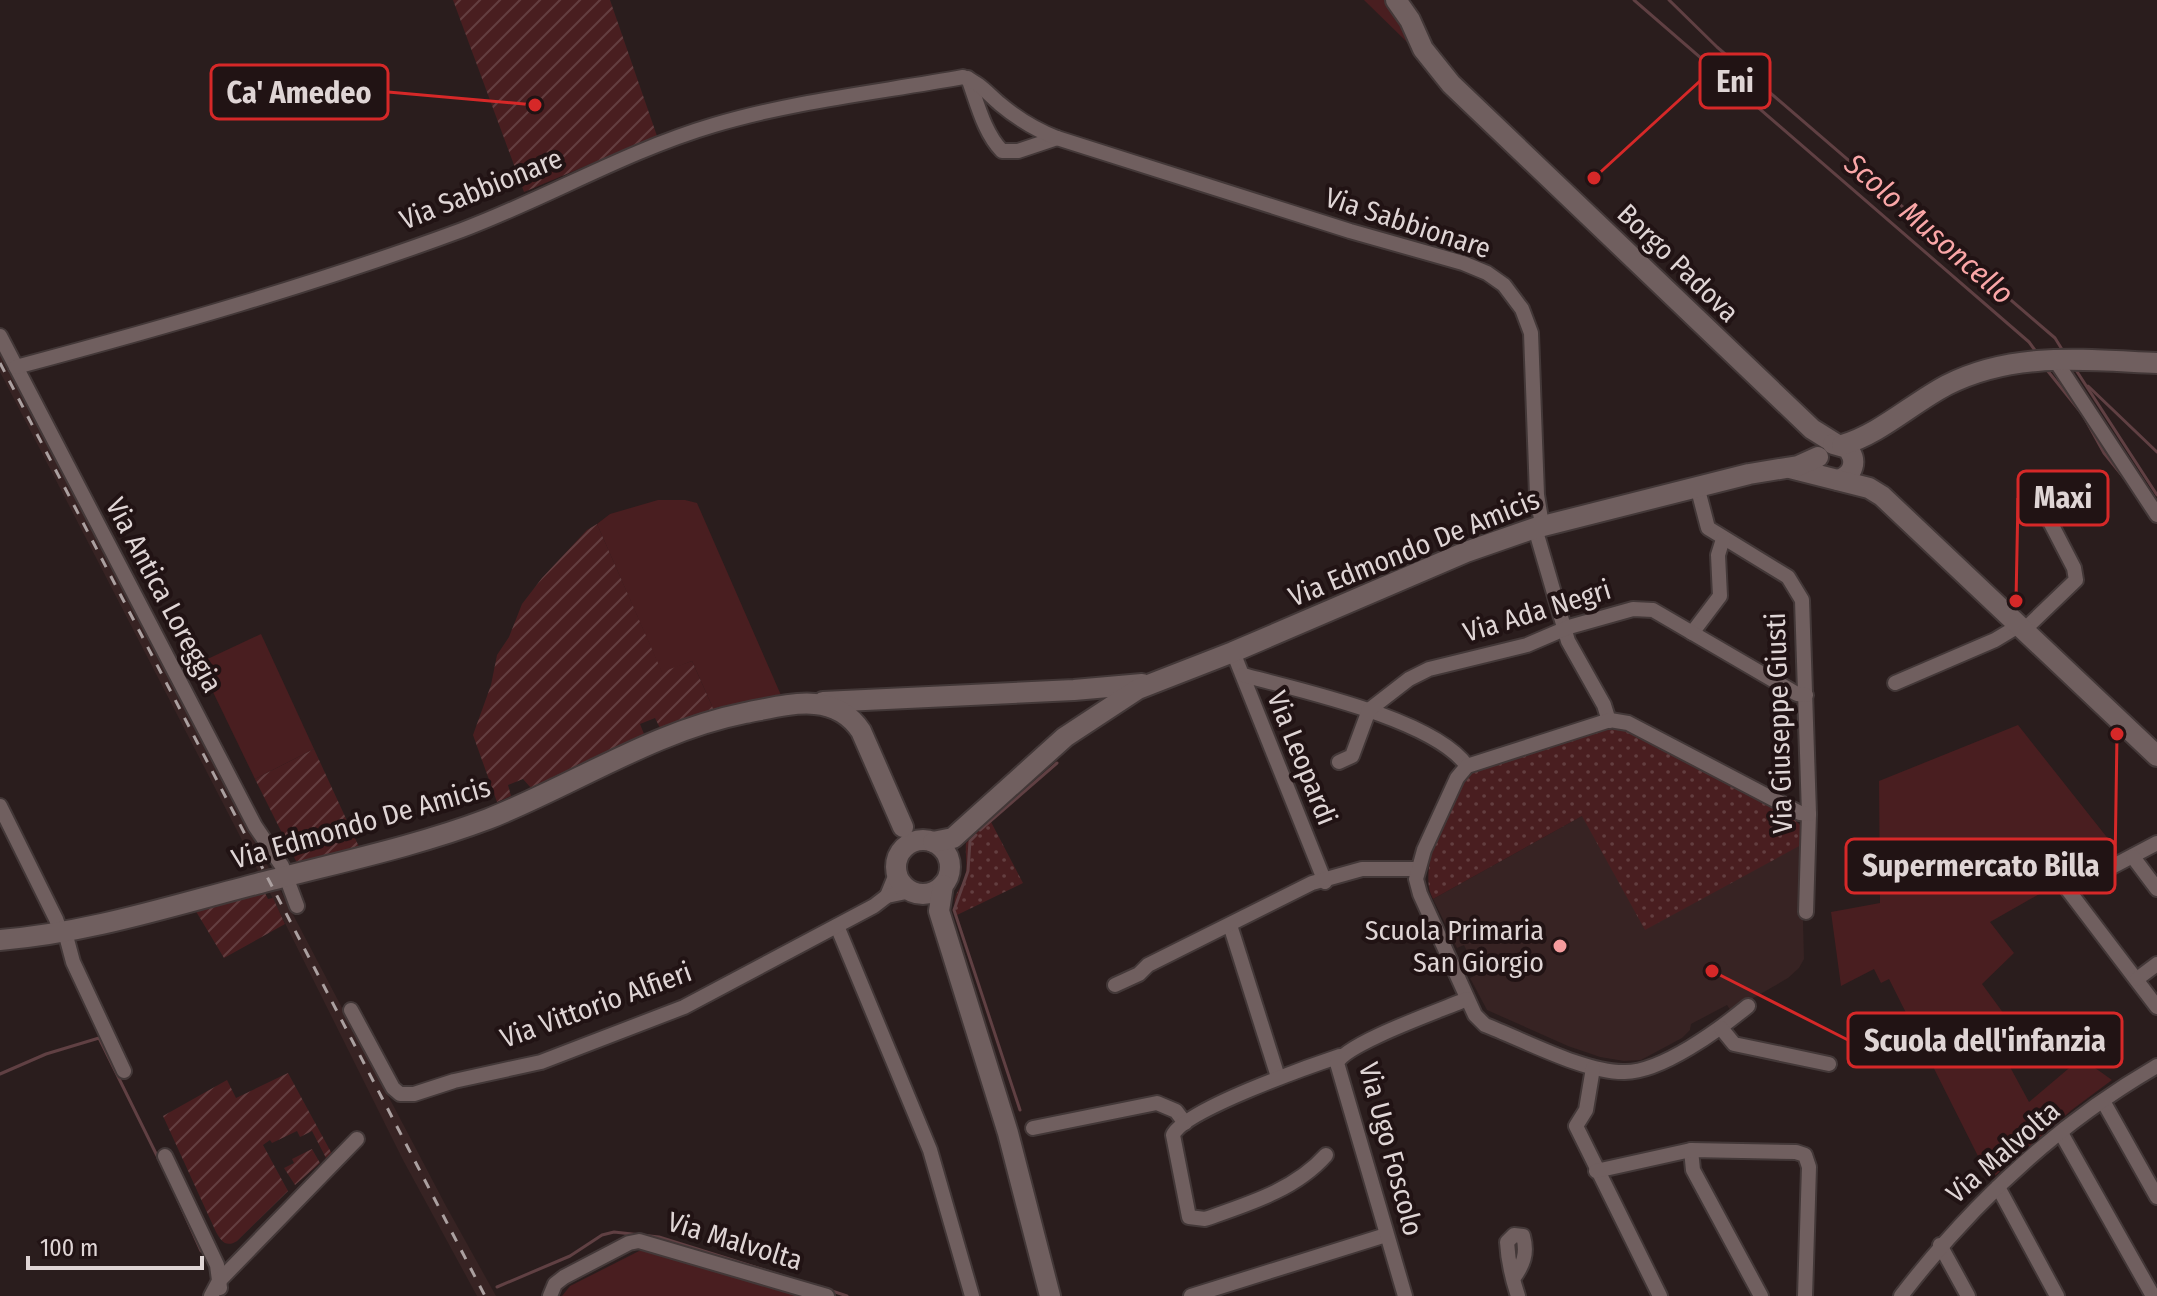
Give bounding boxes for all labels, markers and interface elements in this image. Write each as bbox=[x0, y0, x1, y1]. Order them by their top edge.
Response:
callout: Eni bbox=[1700, 54, 1770, 108]
text: Eni bbox=[1716, 64, 1754, 100]
callout: Ca' Amedeo bbox=[211, 65, 388, 119]
text: Ca' Amedeo bbox=[227, 75, 371, 111]
street label: Via Sabbionare bbox=[395, 141, 567, 237]
water label: Scolo Musoncello bbox=[1837, 145, 2021, 312]
street label: Via Sabbionare bbox=[1321, 181, 1495, 265]
street label: Borgo Padova bbox=[1611, 197, 1745, 329]
callout: Maxi bbox=[2018, 471, 2108, 525]
text: Maxi bbox=[2034, 480, 2092, 516]
street label: Via Edmondo De Amicis bbox=[1284, 483, 1544, 613]
street label: Via Antica Loreggia bbox=[99, 492, 229, 698]
street label: Via Ada Negri bbox=[1459, 573, 1615, 649]
street label: Via Giuseppe Giusti bbox=[1759, 612, 1799, 834]
street label: Via Leopardi bbox=[1260, 686, 1344, 830]
street label: Via Edmondo De Amicis bbox=[228, 770, 494, 876]
callout: Supermercato Billa bbox=[1846, 839, 2115, 893]
text: Supermercato Billa bbox=[1862, 848, 2100, 884]
place label: Scuola Primaria San Giorgio bbox=[1365, 914, 1544, 979]
marker: Scuola Primaria San Giorgio bbox=[1551, 937, 1569, 955]
street label: Via Vittorio Alfieri bbox=[496, 955, 696, 1055]
callout: Scuola dell'infanzia bbox=[1848, 1013, 2122, 1067]
text: Scuola dell'infanzia bbox=[1864, 1023, 2106, 1059]
street label: Via Ugo Foscolo bbox=[1352, 1059, 1430, 1239]
street label: Via Malvolta bbox=[1940, 1094, 2066, 1210]
street label: Via Malvolta bbox=[664, 1205, 806, 1277]
scale bar bbox=[28, 1220, 202, 1270]
text: 100 m bbox=[40, 1234, 98, 1262]

